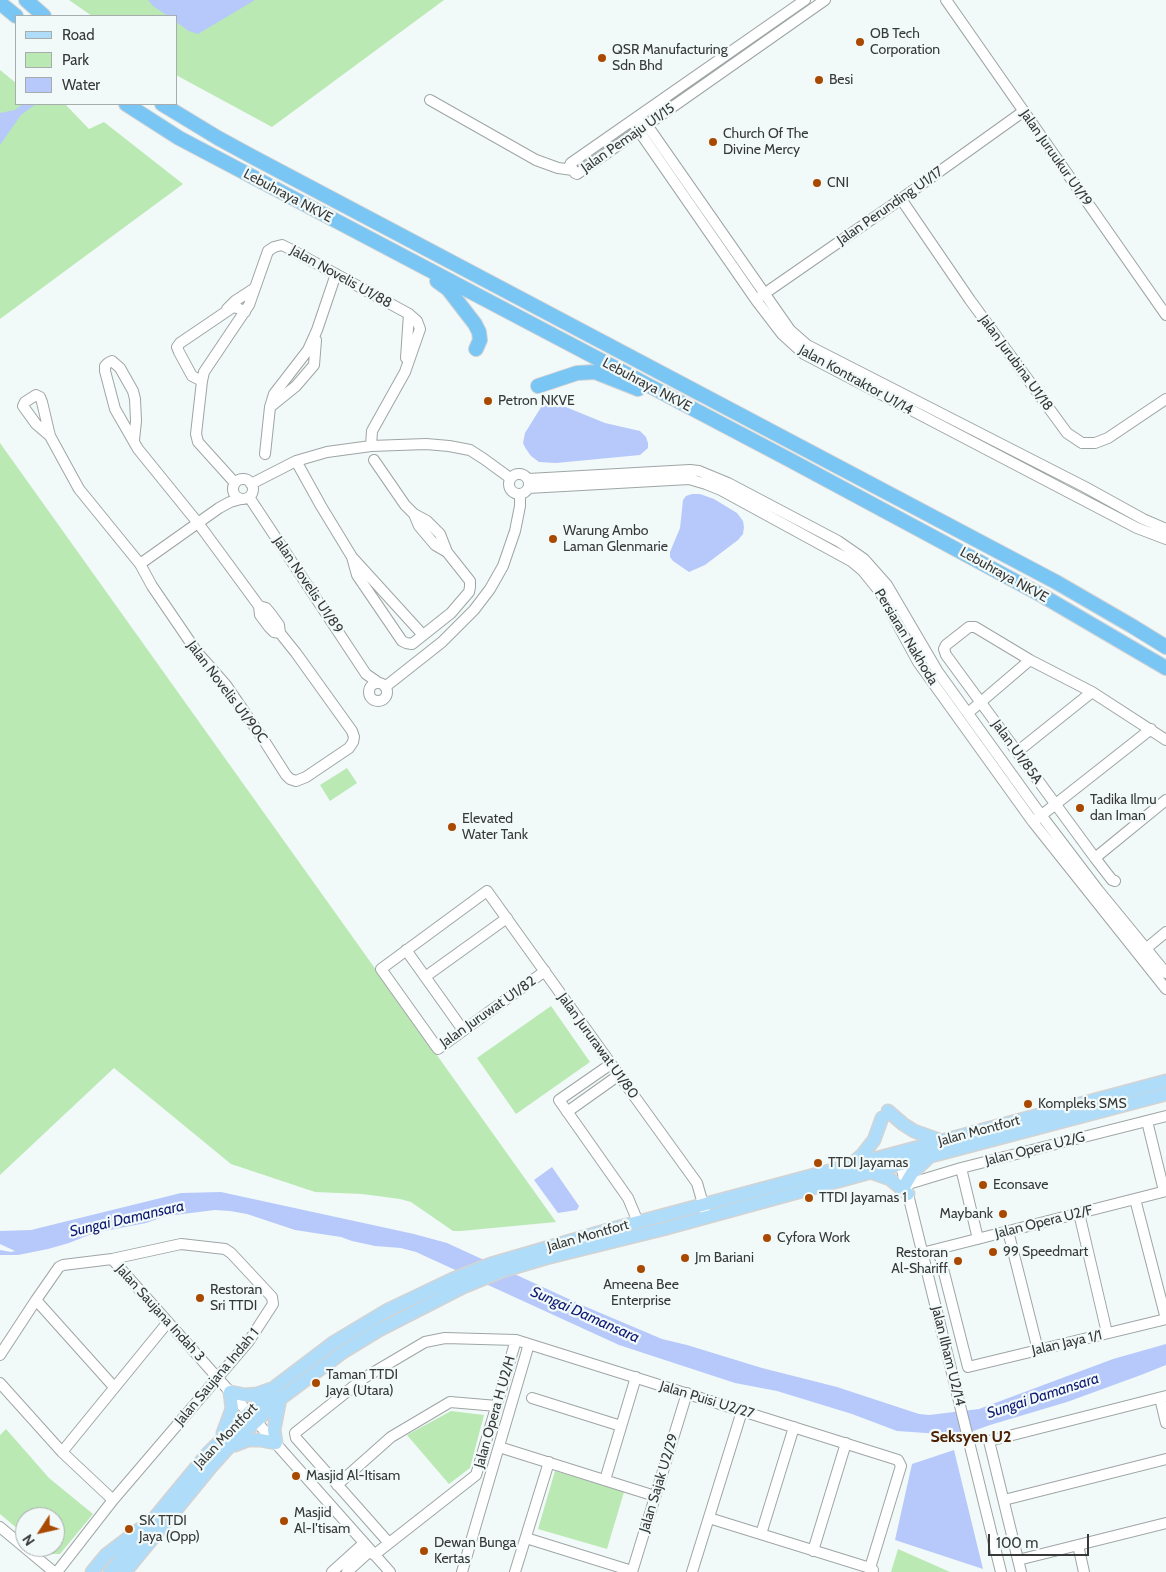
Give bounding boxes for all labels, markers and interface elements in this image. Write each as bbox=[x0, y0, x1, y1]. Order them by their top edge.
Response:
legend bbox=[15, 15, 178, 105]
text: Road bbox=[62, 26, 95, 44]
place label: OB Tech Corporation bbox=[870, 26, 940, 58]
marker: OB Tech Corporation bbox=[854, 36, 866, 48]
place label: QSR Manufacturing Sdn Bhd bbox=[612, 42, 728, 74]
text: Park bbox=[62, 51, 89, 69]
marker: QSR Manufacturing Sdn Bhd bbox=[596, 52, 608, 64]
place label: Besi bbox=[829, 72, 853, 88]
marker: Besi bbox=[813, 74, 825, 86]
text: Water bbox=[62, 76, 100, 94]
street label: Jalan Pemaju U1/15 bbox=[578, 100, 678, 176]
street label: Jalan Juruukur U1/19 bbox=[1016, 107, 1096, 209]
place label: Church Of The Divine Mercy bbox=[723, 126, 809, 158]
marker: Church Of The Divine Mercy bbox=[707, 136, 719, 148]
street label: Jalan Perunding U1/17 bbox=[834, 163, 946, 249]
street label: Lebuhraya NKVE bbox=[241, 165, 335, 227]
place label: CNI bbox=[827, 175, 849, 191]
marker: CNI bbox=[811, 177, 823, 189]
street label: Jalan Novelis U1/88 bbox=[287, 242, 395, 312]
street label: Jalan Jurubina U1/18 bbox=[976, 312, 1056, 414]
street label: Jalan Kontraktor U1/14 bbox=[796, 342, 916, 418]
street label: Lebuhraya NKVE bbox=[600, 354, 694, 416]
place label: Petron NKVE bbox=[498, 393, 575, 409]
marker: Petron NKVE bbox=[482, 395, 494, 407]
place label: Warung Ambo Laman Glenmarie bbox=[563, 523, 668, 556]
street label: Jalan Novelis U1/89 bbox=[269, 533, 347, 637]
marker: Warung Ambo Laman Glenmarie bbox=[547, 533, 559, 545]
street label: Lebuhraya NKVE bbox=[957, 544, 1051, 606]
street label: Persiaran Nakhoda bbox=[871, 586, 941, 688]
street label: Jalan Novelis U1/90C bbox=[183, 638, 271, 746]
street label: Jalan U1/85A bbox=[988, 717, 1046, 787]
place label: Tadika Ilmu dan Iman bbox=[1090, 792, 1156, 824]
marker: Tadika Ilmu dan Iman bbox=[1074, 802, 1086, 814]
place label: Elevated Water Tank bbox=[462, 811, 528, 844]
marker: Elevated Water Tank bbox=[446, 821, 458, 833]
street label: Jalan Juruwat U1/82 bbox=[437, 973, 539, 1051]
street label: Jalan Jururawat U1/80 bbox=[554, 990, 642, 1102]
place label: Kompleks SMS bbox=[1038, 1096, 1127, 1112]
marker: Kompleks SMS bbox=[1022, 1098, 1034, 1110]
street label: Jalan Montfort bbox=[936, 1112, 1022, 1150]
street label: Jalan Opera U2/G bbox=[983, 1128, 1087, 1170]
place label: TTDI Jayamas bbox=[828, 1155, 908, 1171]
marker: TTDI Jayamas bbox=[812, 1157, 824, 1169]
place label: Econsave bbox=[993, 1177, 1049, 1193]
marker: Econsave bbox=[977, 1179, 989, 1191]
place label: TTDI Jayamas 1 bbox=[819, 1190, 907, 1206]
marker: TTDI Jayamas 1 bbox=[803, 1192, 815, 1204]
water label: Sungai Damansara bbox=[68, 1197, 186, 1241]
street label: Jalan Opera U2/F bbox=[993, 1202, 1095, 1242]
place label: Maybank bbox=[940, 1206, 993, 1222]
marker: Maybank bbox=[997, 1208, 1009, 1220]
street label: Jalan Montfort bbox=[545, 1216, 631, 1256]
place label: Cyfora Work bbox=[777, 1230, 850, 1246]
marker: Cyfora Work bbox=[761, 1232, 773, 1244]
place label: 99 Speedmart bbox=[1003, 1244, 1088, 1260]
place label: Restoran Al-Shariff bbox=[891, 1245, 948, 1278]
marker: 99 Speedmart bbox=[987, 1246, 999, 1258]
place label: Jm Bariani bbox=[695, 1250, 754, 1266]
marker: Jm Bariani bbox=[679, 1252, 691, 1264]
marker: Restoran Al-Shariff bbox=[952, 1255, 964, 1267]
street label: Jalan Saujana Indah 3 bbox=[112, 1261, 208, 1365]
marker: Ameena Bee Enterprise bbox=[635, 1263, 647, 1275]
place label: Ameena Bee Enterprise bbox=[603, 1277, 679, 1310]
place label: Restoran Sri TTDI bbox=[210, 1282, 262, 1314]
water label: Sungai Damansara bbox=[528, 1283, 642, 1347]
marker: Restoran Sri TTDI bbox=[194, 1292, 206, 1304]
street label: Jalan Ilham U2/14 bbox=[927, 1304, 969, 1408]
street label: Jalan Saujana Indah 1 bbox=[171, 1325, 263, 1429]
street label: Jalan Jaya 1/1 bbox=[1030, 1327, 1104, 1359]
street label: Jalan Opera H U2/H bbox=[471, 1354, 519, 1470]
place label: Taman TTDI Jaya (Utara) bbox=[326, 1367, 398, 1400]
water label: Sungai Damansara bbox=[985, 1369, 1101, 1423]
marker: Taman TTDI Jaya (Utara) bbox=[310, 1377, 322, 1389]
street label: Jalan Puisi U2/27 bbox=[658, 1378, 756, 1422]
street label: Jalan Montfort bbox=[191, 1400, 261, 1472]
district label: Seksyen U2 bbox=[930, 1427, 1012, 1447]
street label: Jalan Sajak U2/29 bbox=[636, 1432, 682, 1534]
place label: Masjid Al-Itisam bbox=[306, 1468, 400, 1484]
marker: Masjid Al-Itisam bbox=[290, 1470, 302, 1482]
place label: Masjid Al-I'tisam bbox=[294, 1505, 350, 1538]
north arrow bbox=[15, 1507, 65, 1557]
place label: SK TTDI Jaya (Opp) bbox=[139, 1513, 200, 1545]
marker: Masjid Al-I'tisam bbox=[278, 1515, 290, 1527]
marker: SK TTDI Jaya (Opp) bbox=[123, 1523, 135, 1535]
scale bar bbox=[991, 1524, 1092, 1556]
text: N bbox=[18, 1531, 39, 1549]
text: 100 m bbox=[996, 1534, 1038, 1552]
place label: Dewan Bunga Kertas bbox=[434, 1535, 516, 1568]
marker: Dewan Bunga Kertas bbox=[418, 1545, 430, 1557]

